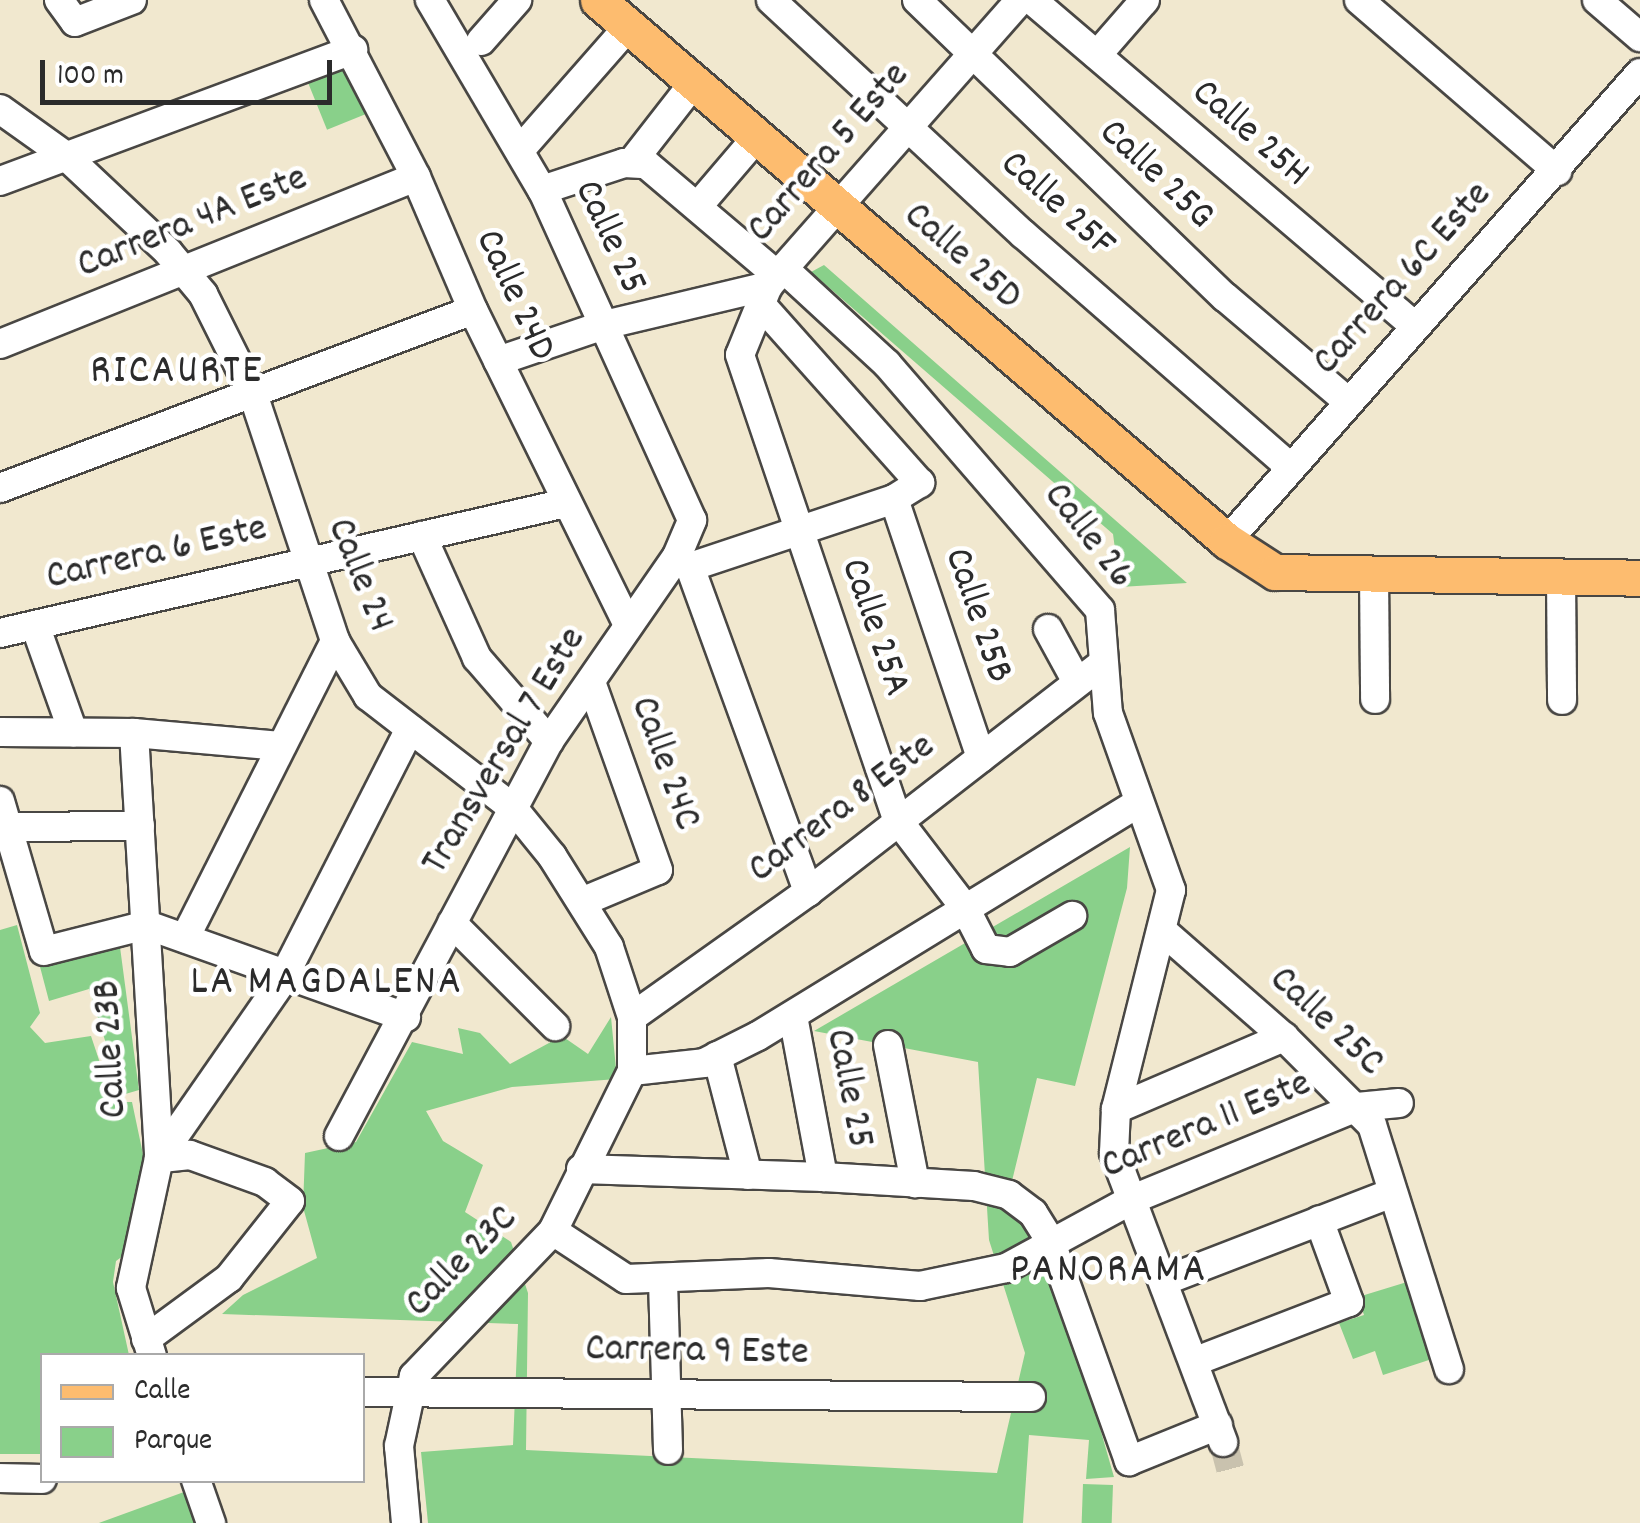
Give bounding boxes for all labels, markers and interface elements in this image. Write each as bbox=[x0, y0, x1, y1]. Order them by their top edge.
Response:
scale bar bbox=[45, 40, 338, 102]
street label: Carrera 5 Este bbox=[739, 54, 921, 254]
text: 100 m bbox=[57, 56, 124, 99]
street label: Calle 25H bbox=[1180, 71, 1318, 199]
street label: Calle 25G bbox=[1087, 111, 1223, 241]
street label: Calle 25F bbox=[989, 142, 1123, 270]
street label: Carrera 4A Este bbox=[71, 156, 315, 292]
street label: Calle 25 bbox=[561, 173, 655, 303]
street label: Carrera 6C Este bbox=[1304, 173, 1504, 387]
street label: Calle 25D bbox=[892, 194, 1030, 322]
street label: Calle 24D bbox=[462, 223, 564, 369]
district label: RICAURTE bbox=[90, 348, 264, 398]
street label: Calle 26 bbox=[1031, 474, 1143, 600]
street label: Carrera 6 Este bbox=[42, 506, 272, 604]
street label: Calle 24 bbox=[314, 512, 402, 640]
street label: Calle 25B bbox=[931, 542, 1021, 690]
street label: Calle 25A bbox=[827, 553, 919, 703]
street label: Transversal 7 Este bbox=[413, 620, 599, 884]
street label: Calle 24C bbox=[617, 691, 709, 837]
street label: Carrera 8 Este bbox=[740, 724, 946, 896]
street label: Calle 25C bbox=[1257, 958, 1393, 1088]
district label: LA MAGDALENA bbox=[190, 959, 464, 1009]
street label: Calle 23B bbox=[85, 979, 141, 1119]
street label: Calle 25 bbox=[812, 1025, 882, 1153]
street label: Carrera 11 Este bbox=[1095, 1061, 1319, 1193]
street label: Calle 23C bbox=[397, 1197, 529, 1329]
district label: PANORAMA bbox=[1010, 1247, 1208, 1297]
street label: Carrera 9 Este bbox=[585, 1327, 809, 1379]
legend bbox=[40, 1353, 365, 1483]
text: Calle bbox=[134, 1371, 190, 1414]
text: Parque bbox=[134, 1421, 212, 1464]

